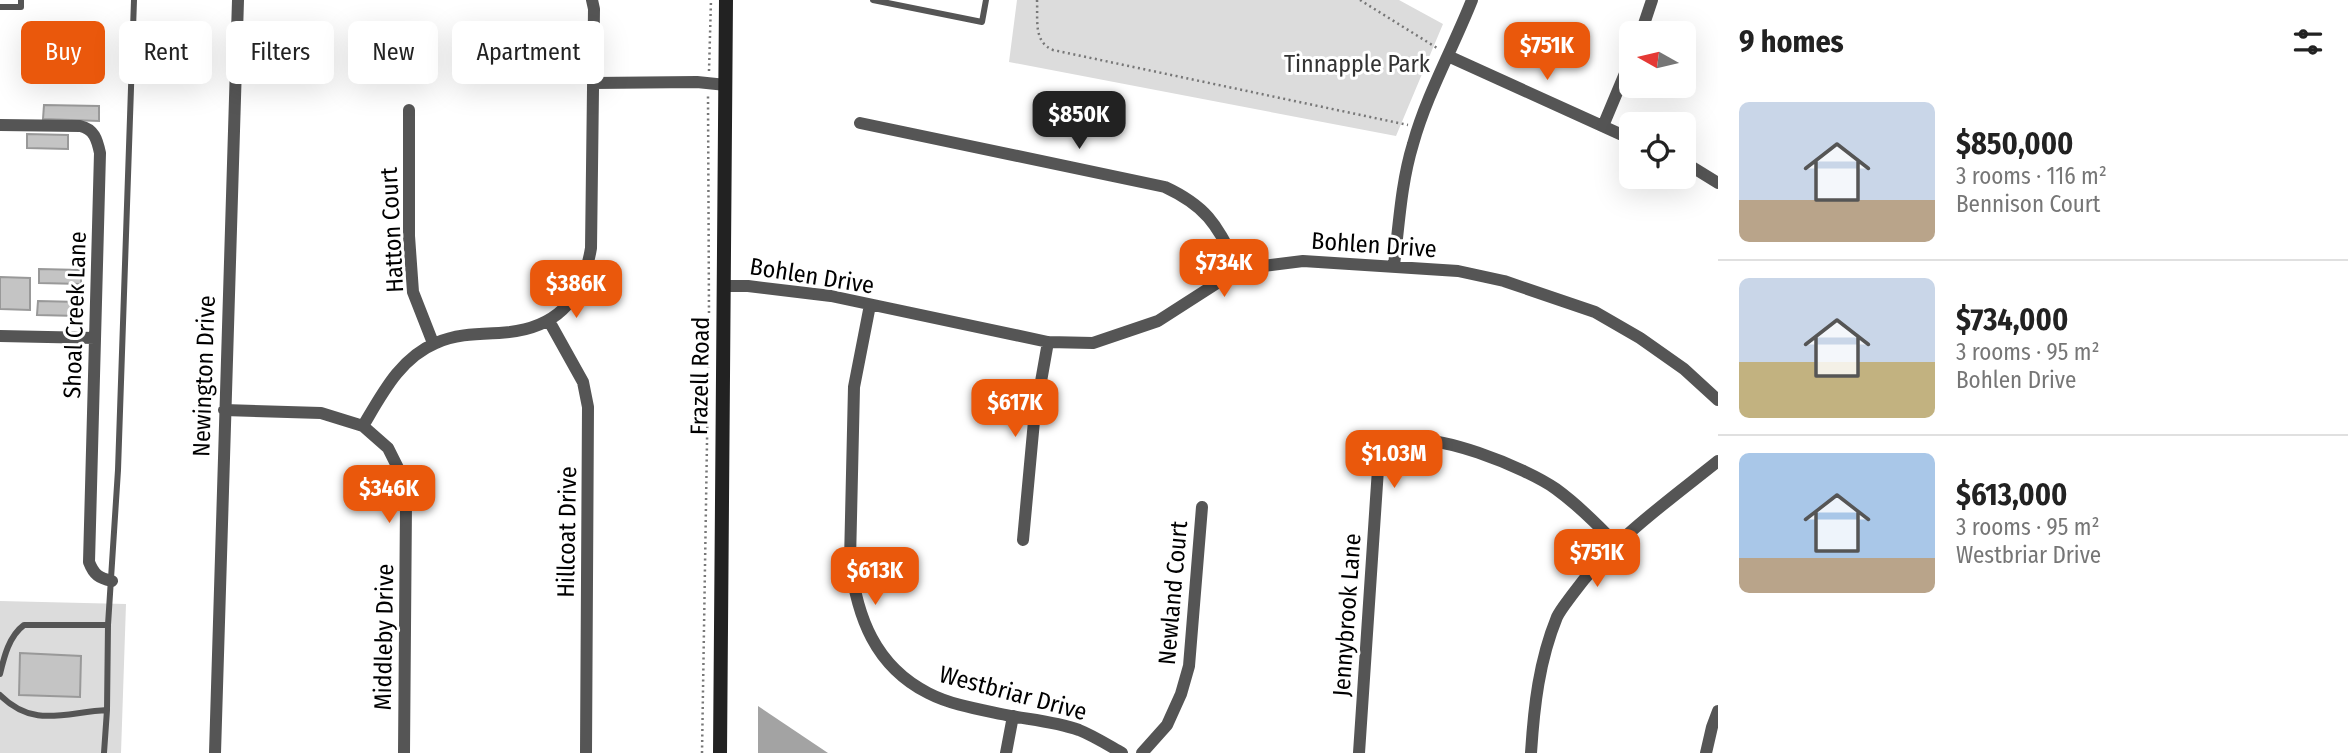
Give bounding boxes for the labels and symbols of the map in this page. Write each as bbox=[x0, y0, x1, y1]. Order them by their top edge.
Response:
north arrow bbox=[1619, 21, 1696, 98]
pin: $751K bbox=[1498, 22, 1596, 82]
park label: Tinnapple Park bbox=[1284, 50, 1431, 78]
pin: $850K bbox=[1030, 92, 1128, 151]
street label: Hatton Court bbox=[375, 166, 409, 293]
street label: Bohlen Drive bbox=[1310, 227, 1438, 263]
street label: Shoal Creek Lane bbox=[58, 231, 92, 399]
pin: $734K bbox=[1175, 240, 1273, 299]
street label: Bohlen Drive bbox=[748, 252, 876, 300]
pin: $386K bbox=[527, 260, 625, 320]
street label: Newington Drive bbox=[187, 295, 221, 457]
street label: Frazell Road bbox=[685, 317, 715, 435]
pin: $617K bbox=[966, 380, 1064, 439]
pin: $1.03M bbox=[1337, 430, 1451, 490]
pin: $346K bbox=[340, 466, 438, 525]
street label: Hillcoat Drive bbox=[552, 466, 582, 598]
street label: Newland Court bbox=[1153, 520, 1193, 666]
pin: $751K bbox=[1548, 530, 1646, 589]
street label: Jennybrook Lane bbox=[1327, 532, 1367, 698]
pin: $613K bbox=[826, 548, 924, 607]
street label: Middleby Drive bbox=[369, 563, 399, 711]
street label: Westbriar Drive bbox=[936, 660, 1090, 726]

